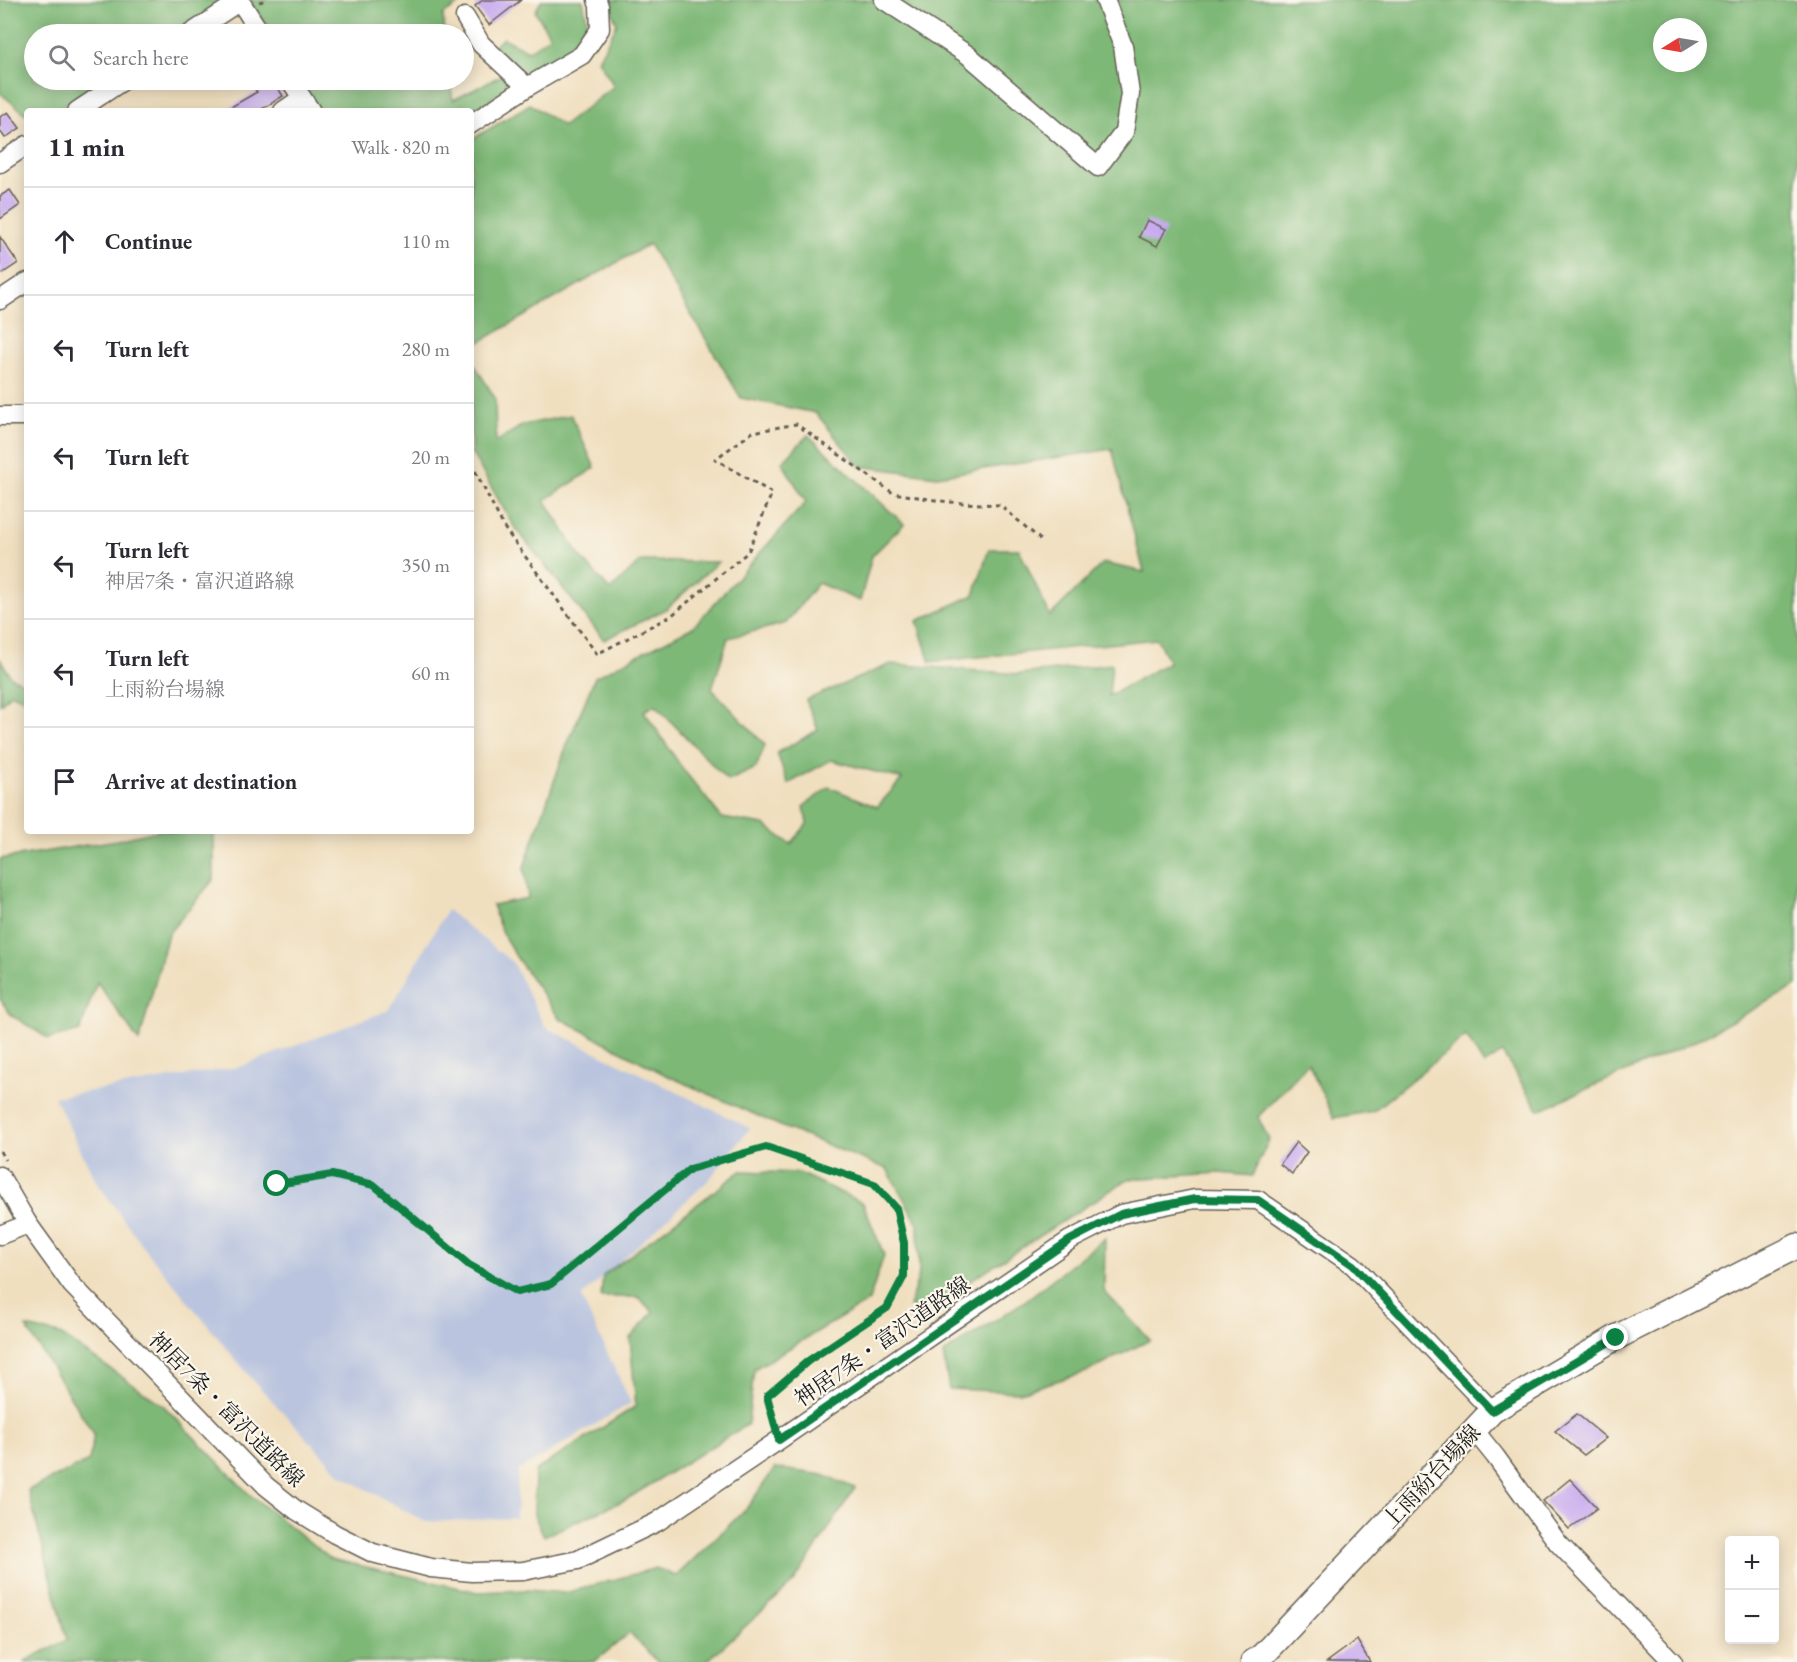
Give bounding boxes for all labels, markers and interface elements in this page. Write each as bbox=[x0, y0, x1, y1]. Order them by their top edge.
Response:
north arrow bbox=[1653, 18, 1707, 72]
search box bbox=[24, 24, 474, 90]
icon: search bbox=[45, 41, 78, 74]
text: Search here bbox=[93, 43, 188, 72]
text: 11 min bbox=[48, 130, 125, 164]
text: Walk · 820 m bbox=[351, 134, 450, 160]
icon: ahead bbox=[48, 225, 81, 258]
text: Continue bbox=[105, 227, 192, 256]
text: 110 m bbox=[402, 228, 450, 254]
icon: left bbox=[48, 333, 81, 366]
text: Turn left bbox=[105, 335, 189, 364]
text: 280 m bbox=[402, 336, 450, 362]
icon: left bbox=[48, 441, 81, 474]
text: Turn left bbox=[105, 443, 189, 472]
text: 20 m bbox=[411, 444, 450, 470]
text: Turn left bbox=[105, 536, 189, 565]
icon: left bbox=[48, 549, 81, 582]
text: 350 m bbox=[402, 552, 450, 578]
text: 神居7条・富沢道路線 bbox=[105, 568, 295, 594]
text: Turn left bbox=[105, 644, 189, 673]
icon: left bbox=[48, 657, 81, 690]
text: 60 m bbox=[411, 660, 450, 686]
text: 上雨紛台場線 bbox=[105, 676, 225, 702]
icon: arrive bbox=[48, 765, 81, 798]
text: Arrive at destination bbox=[105, 767, 297, 796]
route start bbox=[263, 1170, 289, 1196]
street label: 神居7条・富沢道路線 bbox=[789, 1270, 976, 1413]
route end bbox=[1602, 1324, 1628, 1350]
street label: 神居7条・富沢道路線 bbox=[143, 1325, 311, 1493]
street label: 上雨紛台場線 bbox=[1376, 1418, 1487, 1535]
map controls bbox=[1725, 1536, 1779, 1644]
button: + bbox=[1725, 1536, 1779, 1590]
button: − bbox=[1725, 1590, 1779, 1644]

